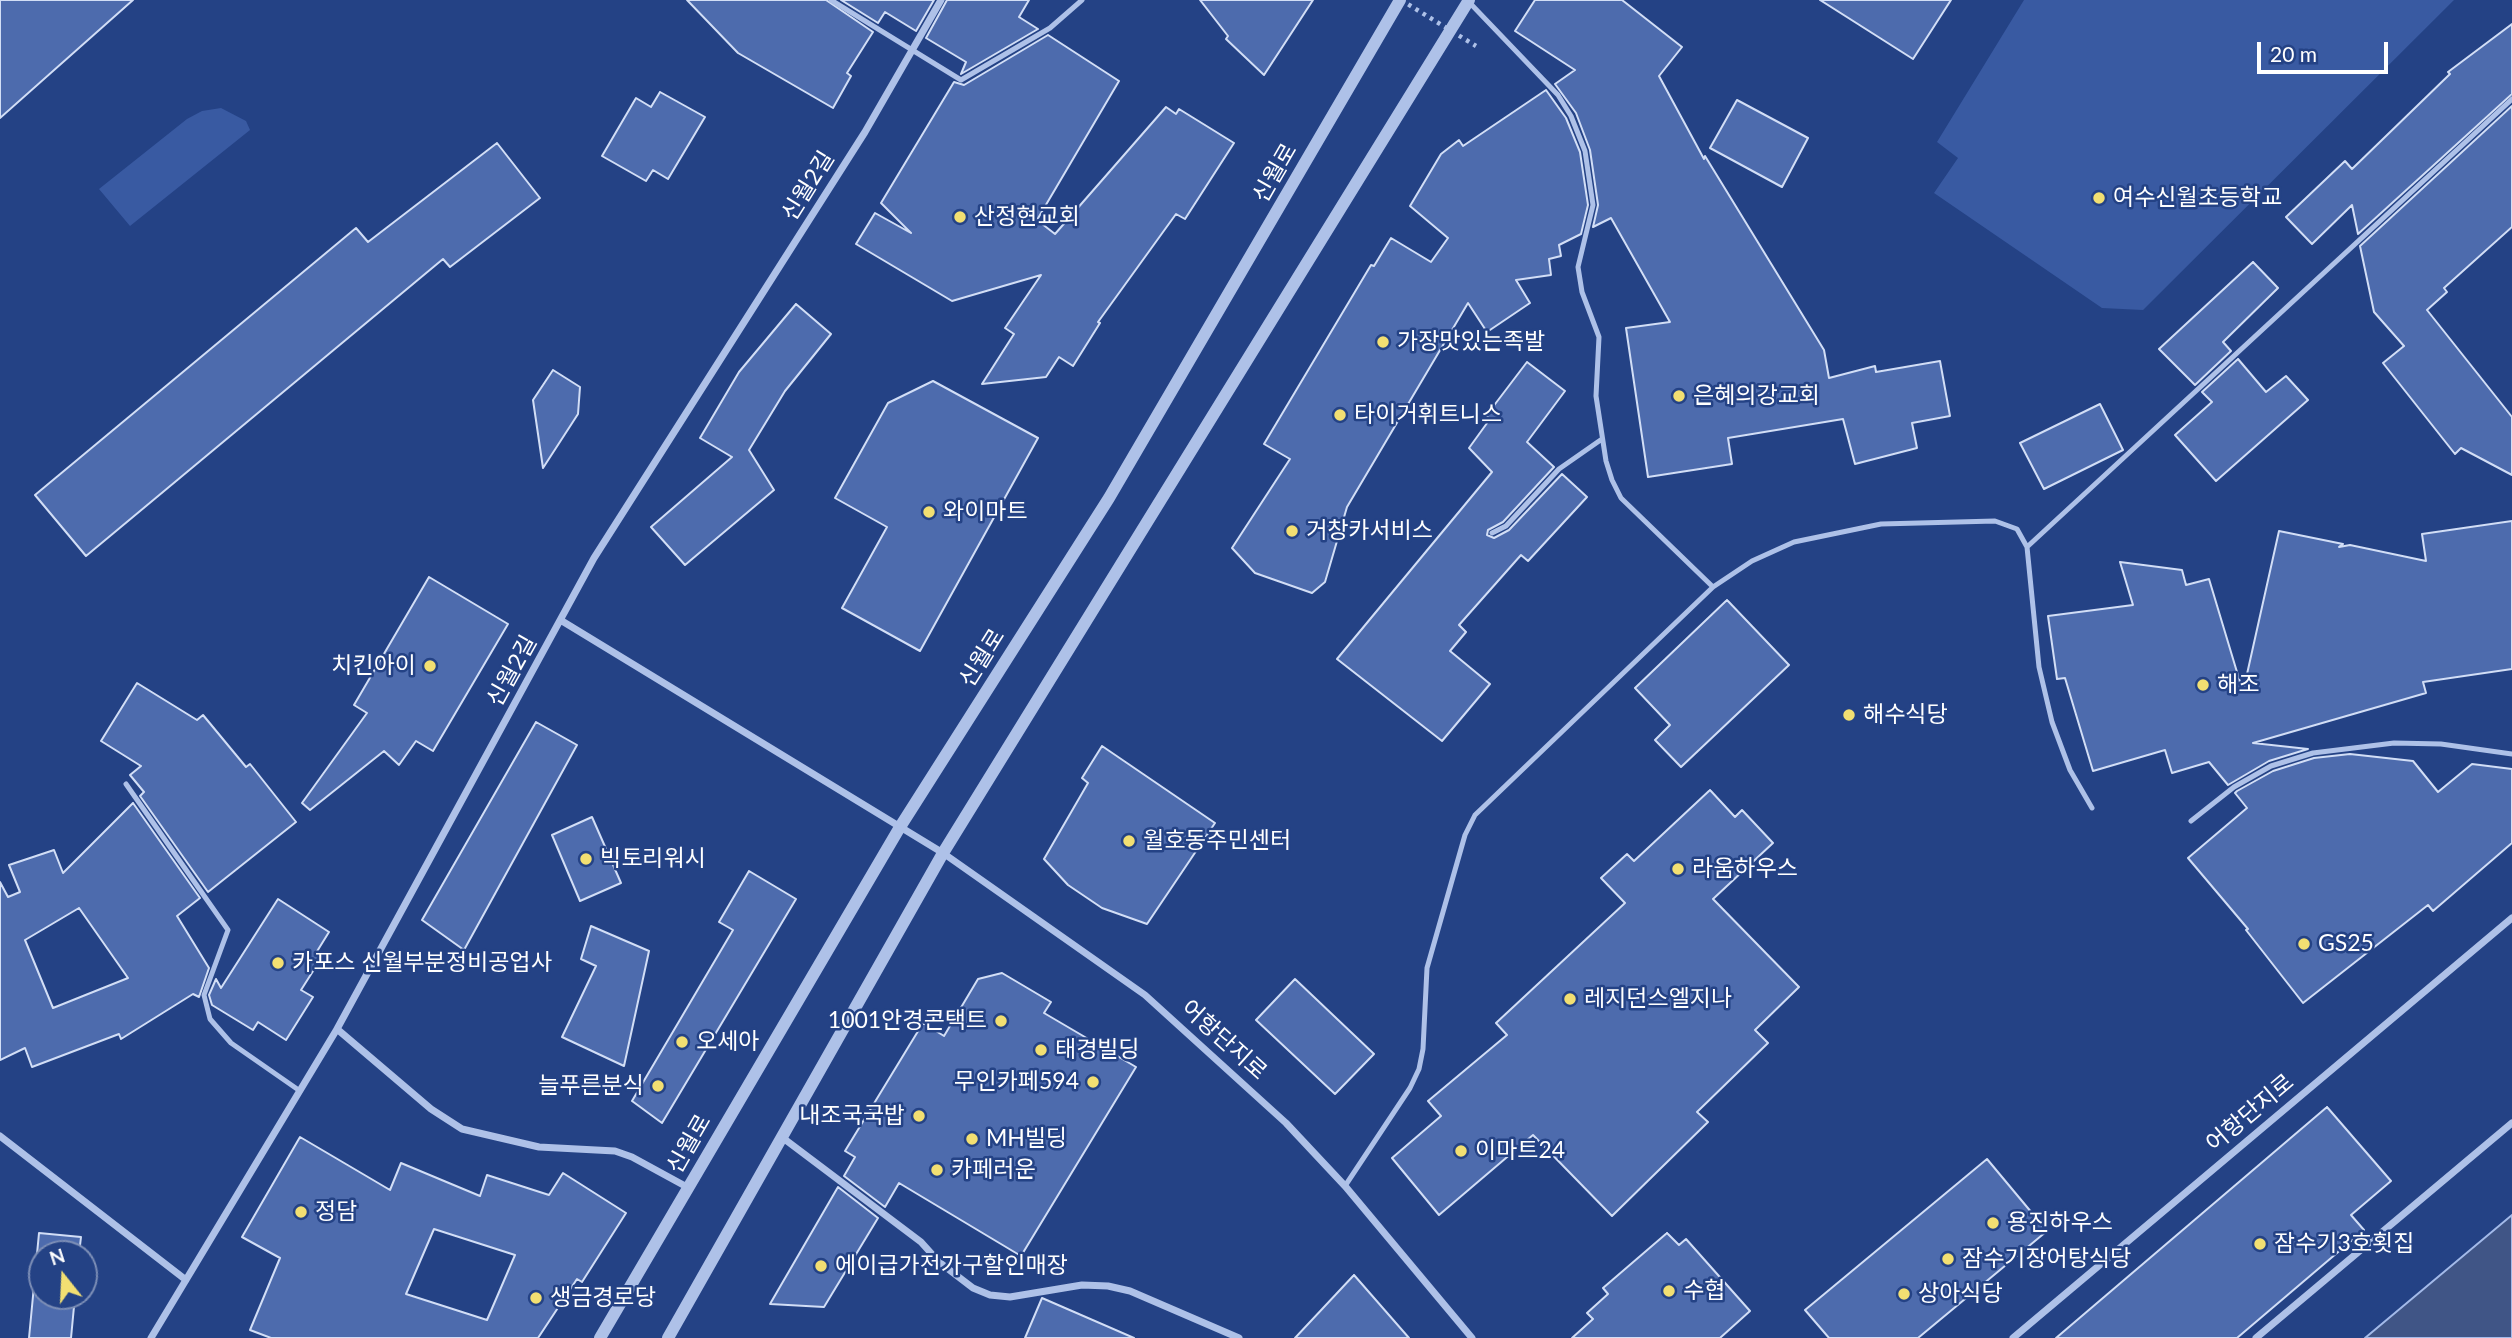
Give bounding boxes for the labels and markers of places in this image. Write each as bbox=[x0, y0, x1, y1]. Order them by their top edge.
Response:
place label: 여수신월초등학교 bbox=[2113, 184, 2282, 212]
marker: 여수신월초등학교 bbox=[2091, 190, 2107, 206]
place label: 산정현교회 bbox=[974, 203, 1080, 231]
marker: 산정현교회 bbox=[952, 209, 968, 225]
place label: 가장맛있는족발 bbox=[1397, 328, 1545, 356]
marker: 가장맛있는족발 bbox=[1375, 334, 1391, 350]
place label: 은혜의강교회 bbox=[1693, 382, 1820, 410]
marker: 은혜의강교회 bbox=[1671, 388, 1687, 404]
place label: 타이거휘트니스 bbox=[1354, 401, 1502, 429]
marker: 타이거휘트니스 bbox=[1332, 407, 1348, 423]
place label: 와이마트 bbox=[943, 498, 1028, 526]
marker: 와이마트 bbox=[921, 504, 937, 520]
place label: 거창카서비스 bbox=[1306, 517, 1433, 545]
marker: 거창카서비스 bbox=[1284, 523, 1300, 539]
place label: 치킨아이 bbox=[331, 652, 416, 680]
marker: 치킨아이 bbox=[422, 658, 438, 674]
place label: 해조 bbox=[2217, 671, 2259, 699]
marker: 해조 bbox=[2195, 677, 2211, 693]
place label: 해수식당 bbox=[1863, 701, 1948, 729]
marker: 해수식당 bbox=[1841, 707, 1857, 723]
place label: 월호동주민센터 bbox=[1143, 827, 1291, 855]
marker: 월호동주민센터 bbox=[1121, 833, 1137, 849]
place label: 빅토리워시 bbox=[600, 845, 706, 873]
marker: 빅토리워시 bbox=[578, 851, 594, 867]
place label: 라움하우스 bbox=[1692, 855, 1798, 883]
marker: 라움하우스 bbox=[1670, 861, 1686, 877]
place label: GS25 bbox=[2318, 930, 2374, 958]
marker: GS25 bbox=[2296, 936, 2312, 952]
place label: 카포스 신월부분정비공업사 bbox=[292, 949, 552, 977]
marker: 카포스 신월부분정비공업사 bbox=[270, 955, 286, 971]
place label: 레지던스엘지나 bbox=[1584, 985, 1732, 1013]
marker: 레지던스엘지나 bbox=[1562, 991, 1578, 1007]
place label: 1001안경콘택트 bbox=[828, 1007, 987, 1035]
marker: 1001안경콘택트 bbox=[993, 1013, 1009, 1029]
place label: 오세아 bbox=[696, 1028, 759, 1056]
marker: 오세아 bbox=[674, 1034, 690, 1050]
place label: 태경빌딩 bbox=[1055, 1036, 1140, 1064]
marker: 태경빌딩 bbox=[1033, 1042, 1049, 1058]
place label: 무인카페594 bbox=[954, 1068, 1079, 1096]
place label: 늘푸른분식 bbox=[538, 1072, 644, 1100]
marker: 무인카페594 bbox=[1085, 1074, 1101, 1090]
marker: 늘푸른분식 bbox=[650, 1078, 666, 1094]
place label: 내조국국밥 bbox=[799, 1102, 905, 1130]
marker: 내조국국밥 bbox=[911, 1108, 927, 1124]
place label: MH빌딩 bbox=[986, 1125, 1067, 1153]
marker: MH빌딩 bbox=[964, 1131, 980, 1147]
place label: 이마트24 bbox=[1475, 1137, 1565, 1165]
marker: 이마트24 bbox=[1453, 1143, 1469, 1159]
place label: 카페러운 bbox=[951, 1156, 1036, 1184]
marker: 카페러운 bbox=[929, 1162, 945, 1178]
place label: 정담 bbox=[315, 1198, 357, 1226]
marker: 정담 bbox=[293, 1204, 309, 1220]
place label: 용진하우스 bbox=[2007, 1209, 2113, 1237]
marker: 용진하우스 bbox=[1985, 1215, 2001, 1231]
place label: 잠수기3호횟집 bbox=[2274, 1230, 2414, 1258]
marker: 잠수기3호횟집 bbox=[2252, 1236, 2268, 1252]
place label: 잠수기장어탕식당 bbox=[1962, 1245, 2131, 1273]
marker: 잠수기장어탕식당 bbox=[1940, 1251, 1956, 1267]
place label: 에이급가전가구할인매장 bbox=[835, 1252, 1068, 1280]
marker: 에이급가전가구할인매장 bbox=[813, 1258, 829, 1274]
place label: 수협 bbox=[1683, 1277, 1725, 1305]
place label: 상아식당 bbox=[1918, 1280, 2003, 1308]
marker: 수협 bbox=[1661, 1283, 1677, 1299]
place label: 생금경로당 bbox=[550, 1284, 656, 1312]
marker: 상아식당 bbox=[1896, 1286, 1912, 1302]
marker: 생금경로당 bbox=[528, 1290, 544, 1306]

